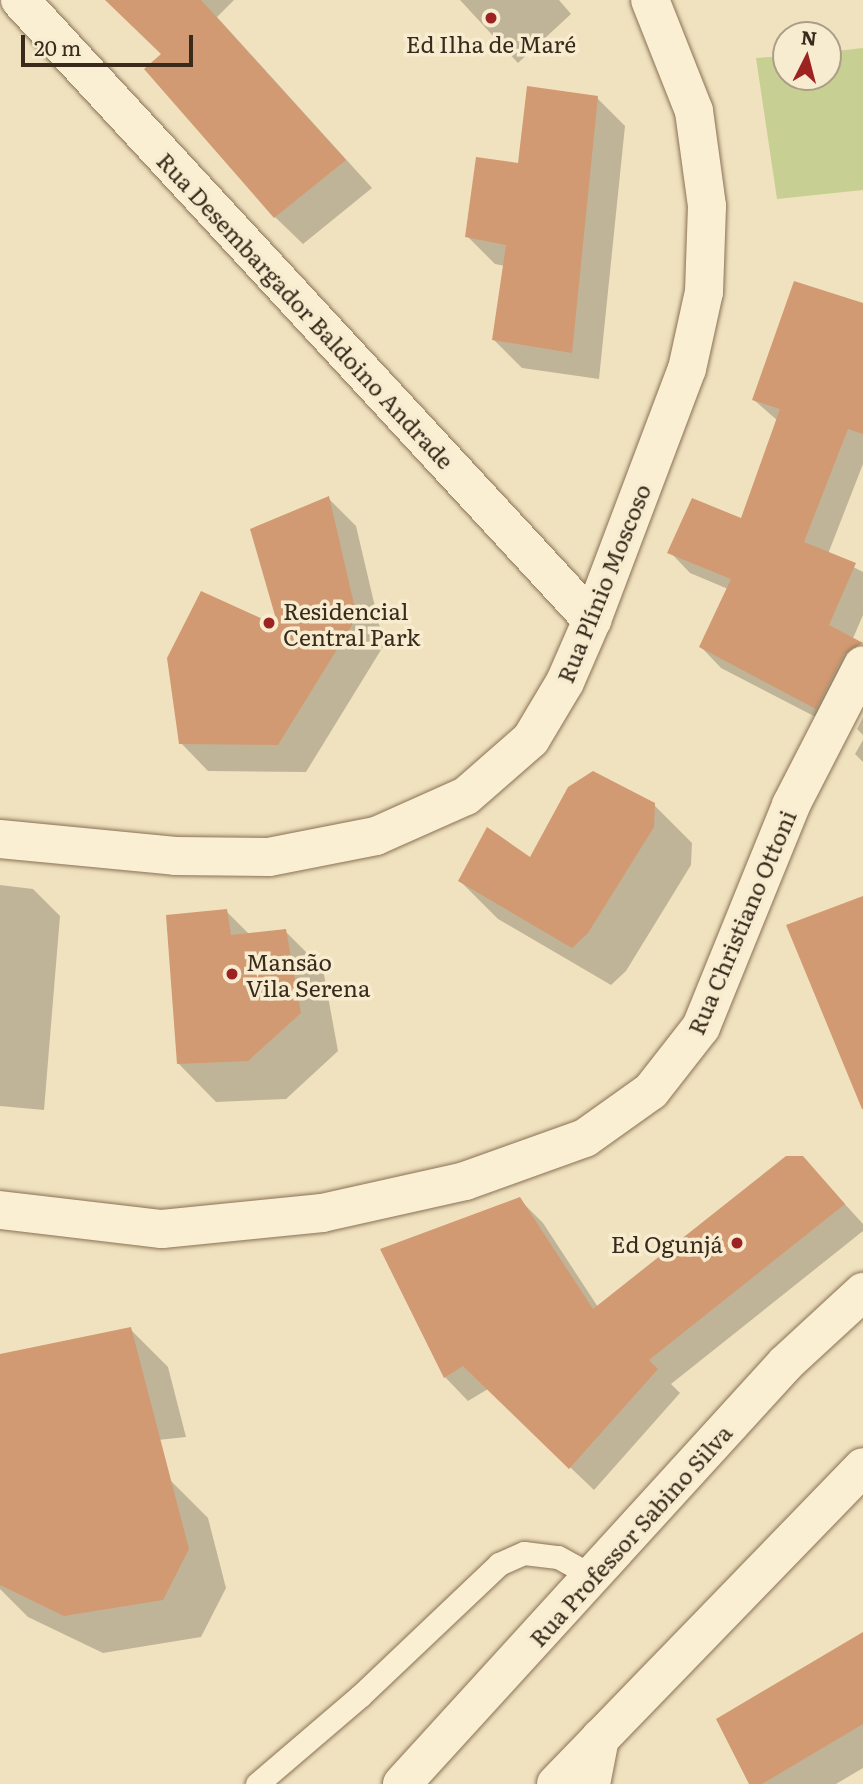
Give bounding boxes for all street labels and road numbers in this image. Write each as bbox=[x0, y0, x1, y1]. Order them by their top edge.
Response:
street label: Rua Desembargador Baldoino Andrade bbox=[152, 146, 460, 474]
street label: Rua Plínio Moscoso bbox=[551, 480, 655, 686]
street label: Rua Christiano Ottoni bbox=[681, 806, 801, 1038]
street label: Rua Professor Sabino Silva bbox=[523, 1418, 737, 1652]

